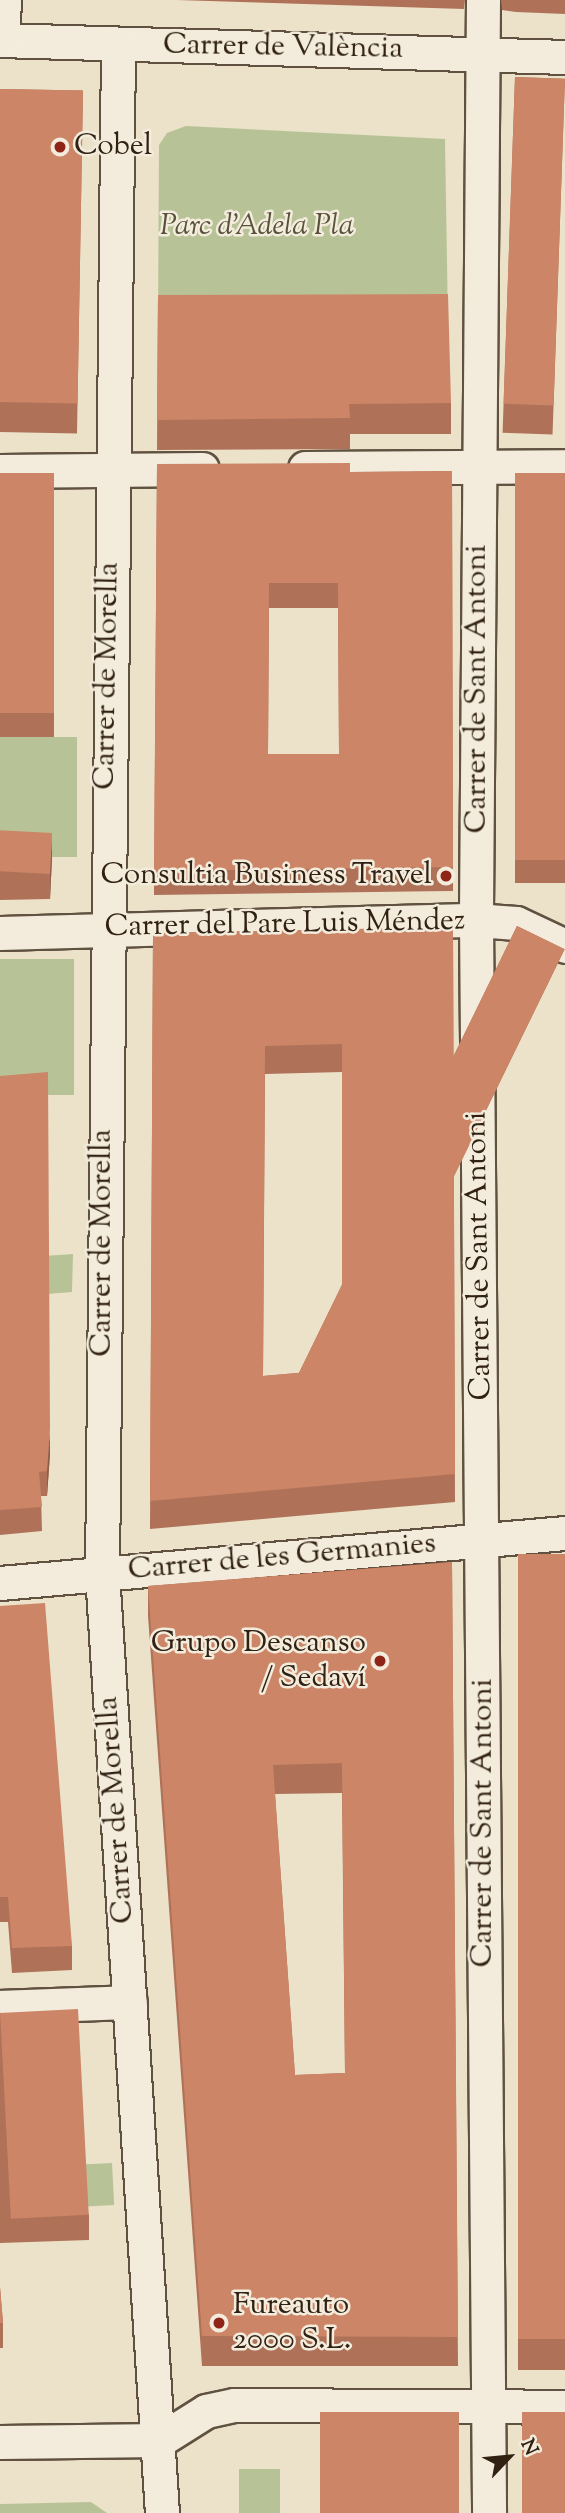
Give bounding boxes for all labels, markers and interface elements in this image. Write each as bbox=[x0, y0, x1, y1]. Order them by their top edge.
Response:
street label: Carrer de València bbox=[163, 28, 403, 68]
place label: Cobel bbox=[74, 129, 152, 165]
marker: Cobel bbox=[52, 139, 68, 155]
park label: Parc d'Adela Pla bbox=[160, 209, 354, 245]
street label: Carrer de Sant Antoni bbox=[460, 545, 496, 833]
street label: Carrer de Morella bbox=[88, 562, 128, 790]
place label: Consultia Business Travel bbox=[100, 858, 432, 894]
marker: Consultia Business Travel bbox=[438, 868, 454, 884]
street label: Carrer del Pare Luis Méndez bbox=[104, 904, 466, 946]
street label: Carrer de Sant Antoni bbox=[459, 1111, 501, 1401]
street label: Carrer de Morella bbox=[85, 1129, 121, 1357]
street label: Carrer de les Germanies bbox=[127, 1527, 437, 1589]
place label: Grupo Descanso / Sedaví bbox=[151, 1626, 366, 1696]
marker: Grupo Descanso / Sedaví bbox=[372, 1653, 388, 1669]
street label: Carrer de Sant Antoni bbox=[466, 1679, 502, 1967]
street label: Carrer de Morella bbox=[91, 1695, 143, 1925]
place label: Fureauto 2000 S.L. bbox=[233, 2288, 351, 2358]
marker: Fureauto 2000 S.L. bbox=[211, 2315, 227, 2331]
north arrow bbox=[474, 2422, 544, 2492]
text: N bbox=[513, 2435, 544, 2460]

